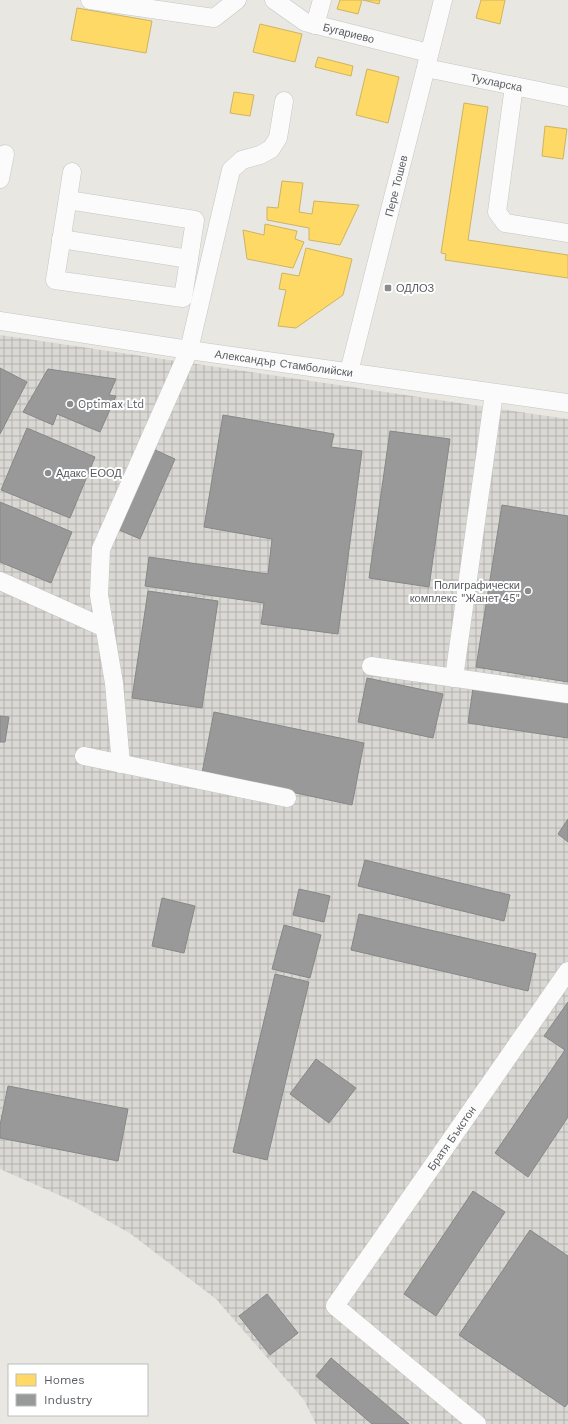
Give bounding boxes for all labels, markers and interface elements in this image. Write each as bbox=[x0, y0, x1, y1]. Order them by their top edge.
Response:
street label: Бугариево bbox=[322, 20, 376, 46]
street label: Тухларска bbox=[470, 71, 524, 94]
street label: Пере Тошев bbox=[382, 154, 410, 218]
place label: ОДЛОЗ bbox=[396, 282, 435, 295]
marker: ОДЛОЗ bbox=[383, 283, 393, 293]
street label: Александър Стамболийски bbox=[214, 347, 354, 379]
place label: Optimax Ltd bbox=[78, 398, 144, 411]
marker: Optimax Ltd bbox=[65, 399, 75, 409]
place label: Адакс ЕООД bbox=[56, 467, 122, 480]
marker: Адакс ЕООД bbox=[43, 468, 53, 478]
place label: Полиграфически комплекс "Жанет 45" bbox=[410, 579, 520, 605]
marker: Полиграфически комплекс "Жанет 45" bbox=[523, 586, 533, 596]
street label: Братя Бъкстон bbox=[425, 1103, 479, 1173]
legend bbox=[8, 1364, 148, 1416]
text: Homes bbox=[44, 1373, 85, 1387]
text: Industry bbox=[44, 1393, 93, 1407]

